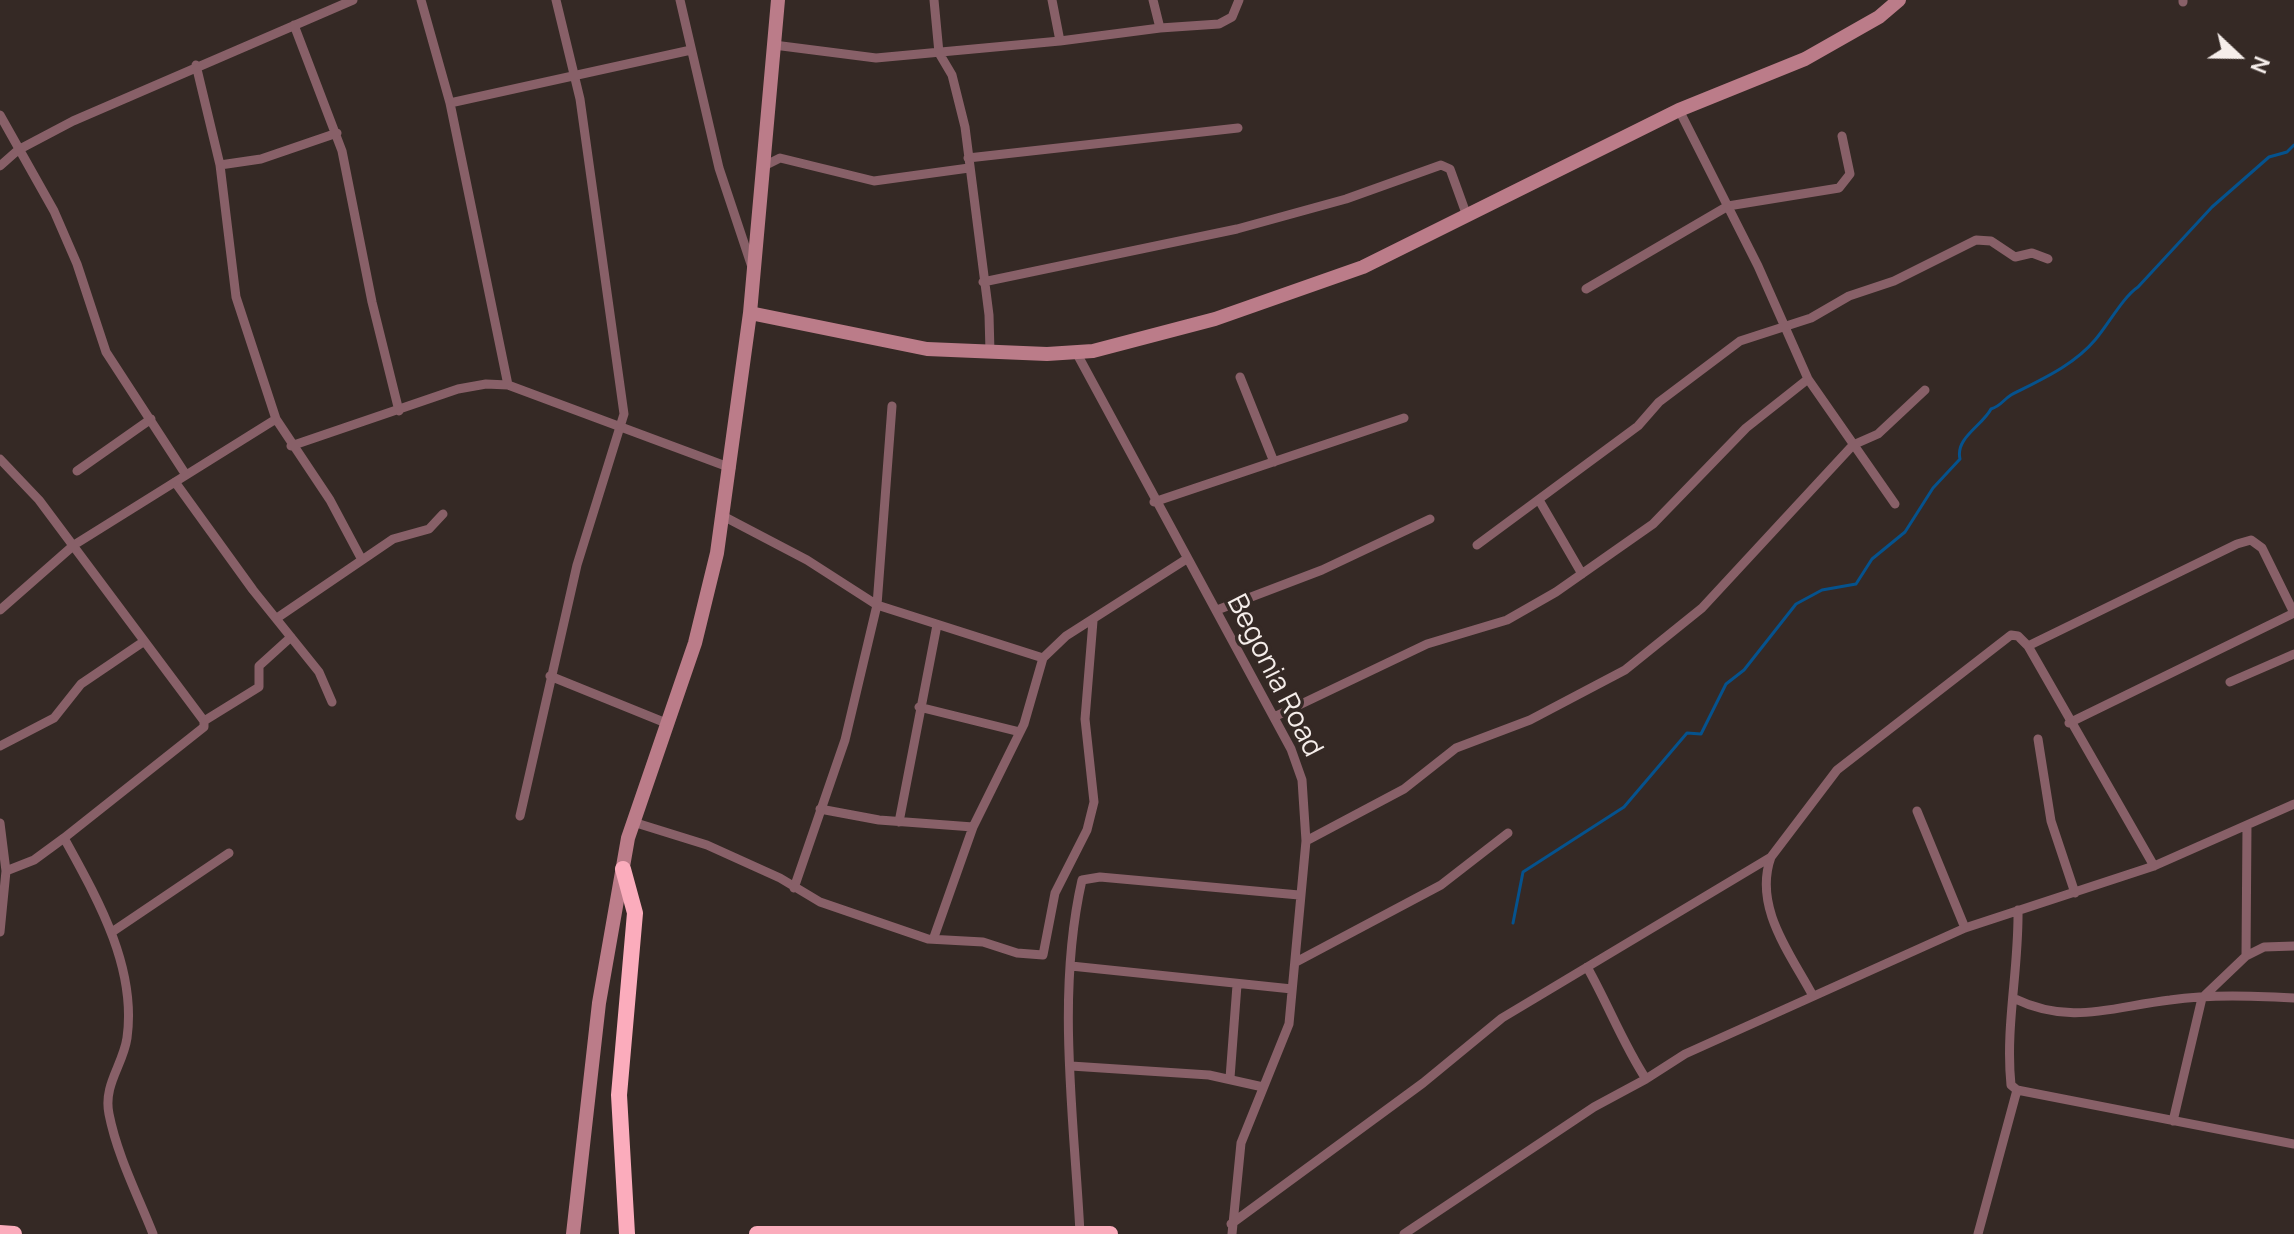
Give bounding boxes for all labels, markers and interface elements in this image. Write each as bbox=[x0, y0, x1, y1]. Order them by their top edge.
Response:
north arrow bbox=[2198, 16, 2278, 96]
text: N bbox=[2243, 52, 2277, 78]
street label: Begonia Road bbox=[1219, 589, 1329, 763]

